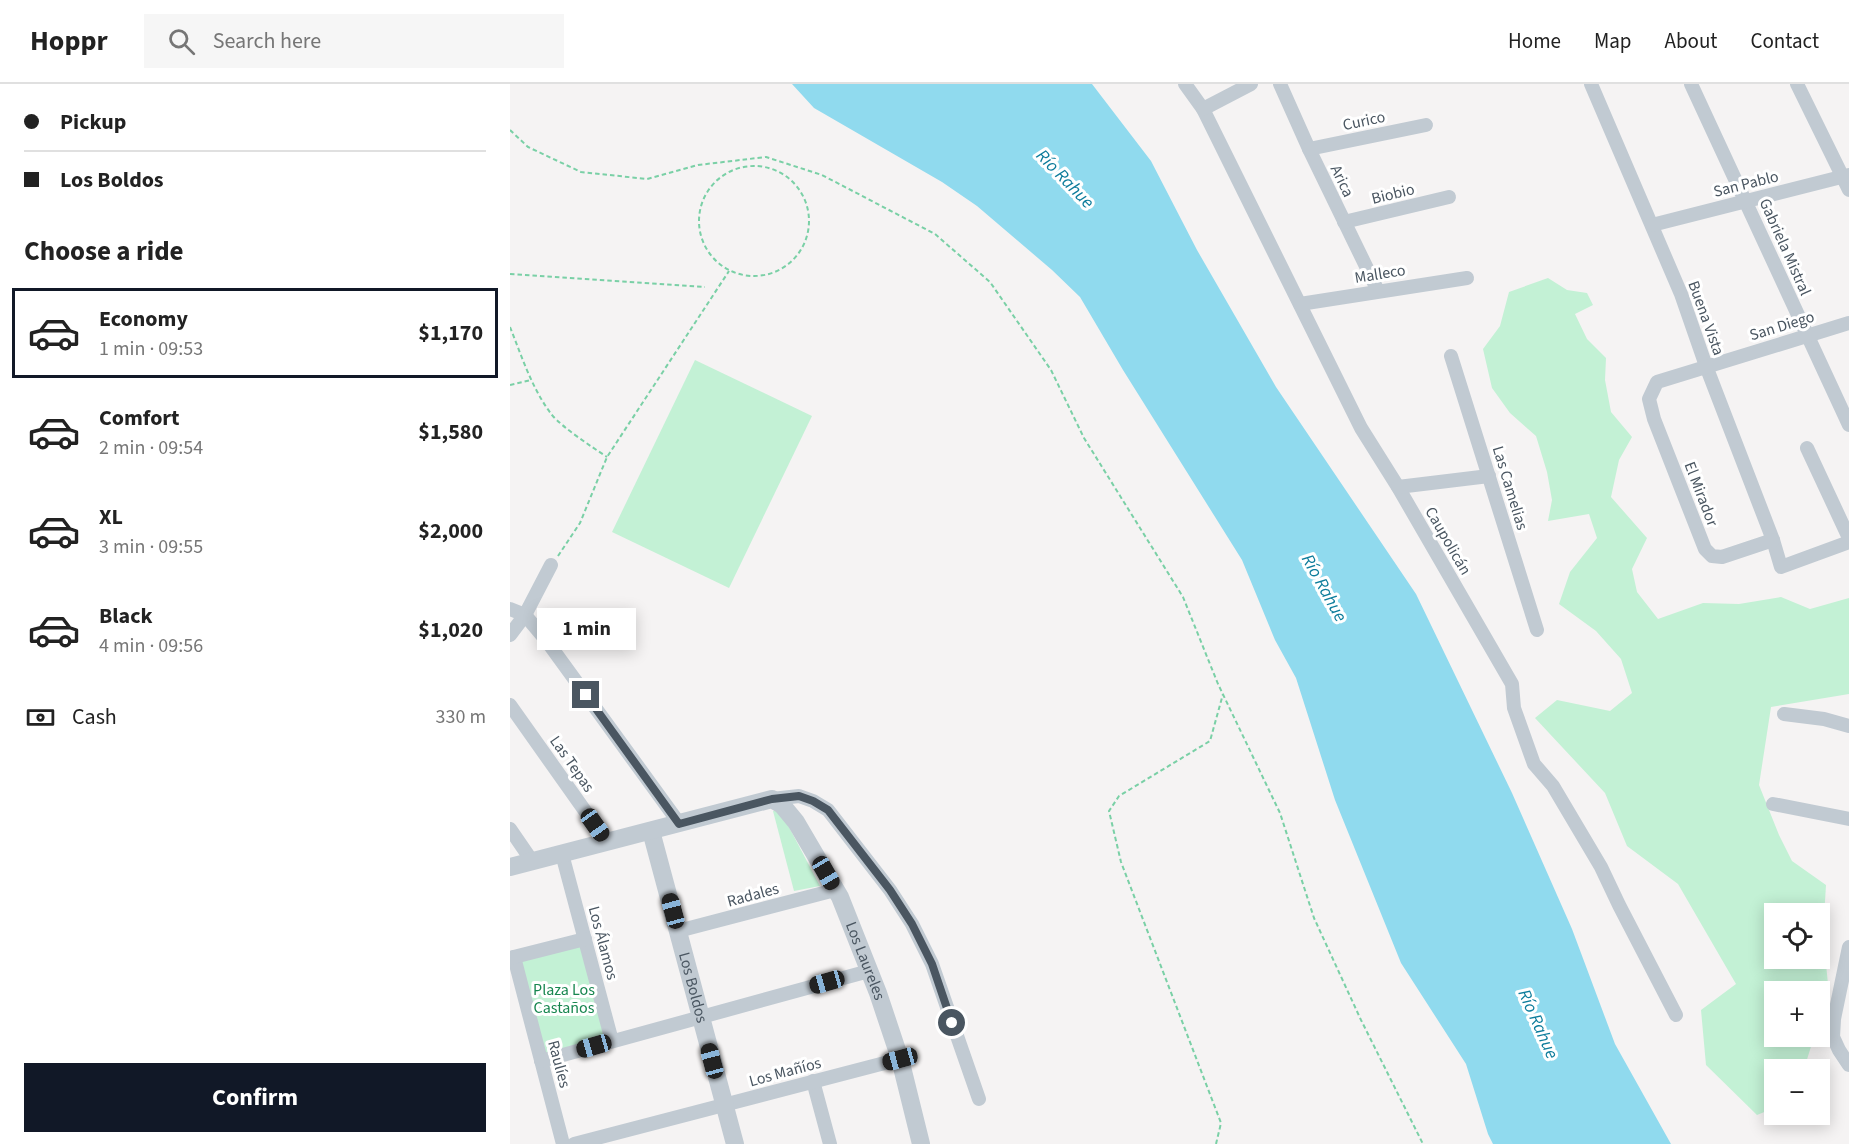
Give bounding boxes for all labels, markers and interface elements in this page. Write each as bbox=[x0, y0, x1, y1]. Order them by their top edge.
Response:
search box bbox=[144, 14, 564, 68]
text: Hoppr bbox=[30, 21, 108, 61]
icon: search bbox=[165, 25, 198, 58]
text: Search here bbox=[213, 25, 321, 57]
text: Home bbox=[1508, 26, 1561, 56]
text: Map bbox=[1594, 26, 1632, 56]
text: About bbox=[1665, 26, 1717, 56]
text: Contact bbox=[1750, 26, 1819, 56]
text: Pickup bbox=[60, 106, 126, 138]
street label: Curico bbox=[1341, 106, 1387, 136]
water label: Río Rahue bbox=[1030, 144, 1100, 215]
street label: Arica bbox=[1325, 161, 1359, 201]
text: Los Boldos bbox=[60, 164, 164, 196]
street label: San Pablo bbox=[1711, 165, 1781, 203]
street label: Biobio bbox=[1369, 178, 1417, 210]
street label: Gabriela Mistral bbox=[1754, 195, 1816, 299]
text: Choose a ride bbox=[24, 232, 184, 271]
street label: Malleco bbox=[1353, 259, 1407, 289]
street label: Buena Vista bbox=[1682, 278, 1730, 358]
text: Economy bbox=[99, 303, 188, 335]
icon: car bbox=[27, 306, 81, 360]
street label: San Diego bbox=[1747, 306, 1817, 346]
text: $1,170 bbox=[418, 317, 483, 349]
text: 1 min · 09:53 bbox=[99, 335, 203, 363]
text: Comfort bbox=[99, 402, 180, 434]
icon: car bbox=[27, 405, 81, 459]
text: $1,580 bbox=[418, 416, 483, 448]
text: 2 min · 09:54 bbox=[99, 434, 203, 462]
street label: Las Camelias bbox=[1487, 443, 1533, 533]
street label: El Mirador bbox=[1679, 458, 1724, 530]
text: XL bbox=[99, 501, 123, 533]
street label: Caupolicán bbox=[1420, 503, 1476, 579]
icon: car bbox=[27, 504, 81, 558]
text: $2,000 bbox=[418, 515, 483, 547]
text: 3 min · 09:55 bbox=[99, 533, 203, 561]
water label: Río Rahue bbox=[1295, 550, 1353, 627]
text: Black bbox=[99, 600, 153, 632]
icon: car bbox=[27, 603, 81, 657]
callout: 1 min bbox=[536, 608, 635, 650]
text: $1,020 bbox=[418, 614, 483, 646]
text: 1 min bbox=[562, 615, 611, 643]
text: 4 min · 09:56 bbox=[99, 632, 203, 660]
route end bbox=[572, 681, 599, 708]
icon: cash bbox=[24, 701, 57, 734]
text: Cash bbox=[72, 701, 117, 733]
text: 330 m bbox=[436, 703, 486, 731]
street label: Las Tepas bbox=[544, 731, 600, 797]
car bbox=[577, 805, 613, 845]
car bbox=[809, 853, 843, 893]
street label: Radales bbox=[725, 877, 782, 912]
car bbox=[660, 891, 686, 931]
map controls bbox=[1764, 903, 1830, 1125]
button: locate bbox=[1764, 903, 1830, 969]
street label: Los Álamos bbox=[583, 904, 623, 983]
street label: Los Laureles bbox=[840, 918, 891, 1003]
street label: Los Boldos bbox=[673, 950, 713, 1026]
car bbox=[807, 968, 847, 996]
park label: Plaza Los Castaños bbox=[533, 979, 595, 1019]
button: + bbox=[1764, 981, 1830, 1047]
water label: Río Rahue bbox=[1512, 985, 1565, 1063]
route start bbox=[938, 1009, 965, 1036]
car bbox=[574, 1032, 614, 1060]
street label: Raulíes bbox=[542, 1038, 576, 1091]
car bbox=[699, 1041, 725, 1081]
car bbox=[880, 1046, 920, 1072]
street label: Los Mañíos bbox=[746, 1052, 824, 1092]
button: − bbox=[1764, 1059, 1830, 1125]
button: Confirm bbox=[24, 1063, 486, 1132]

